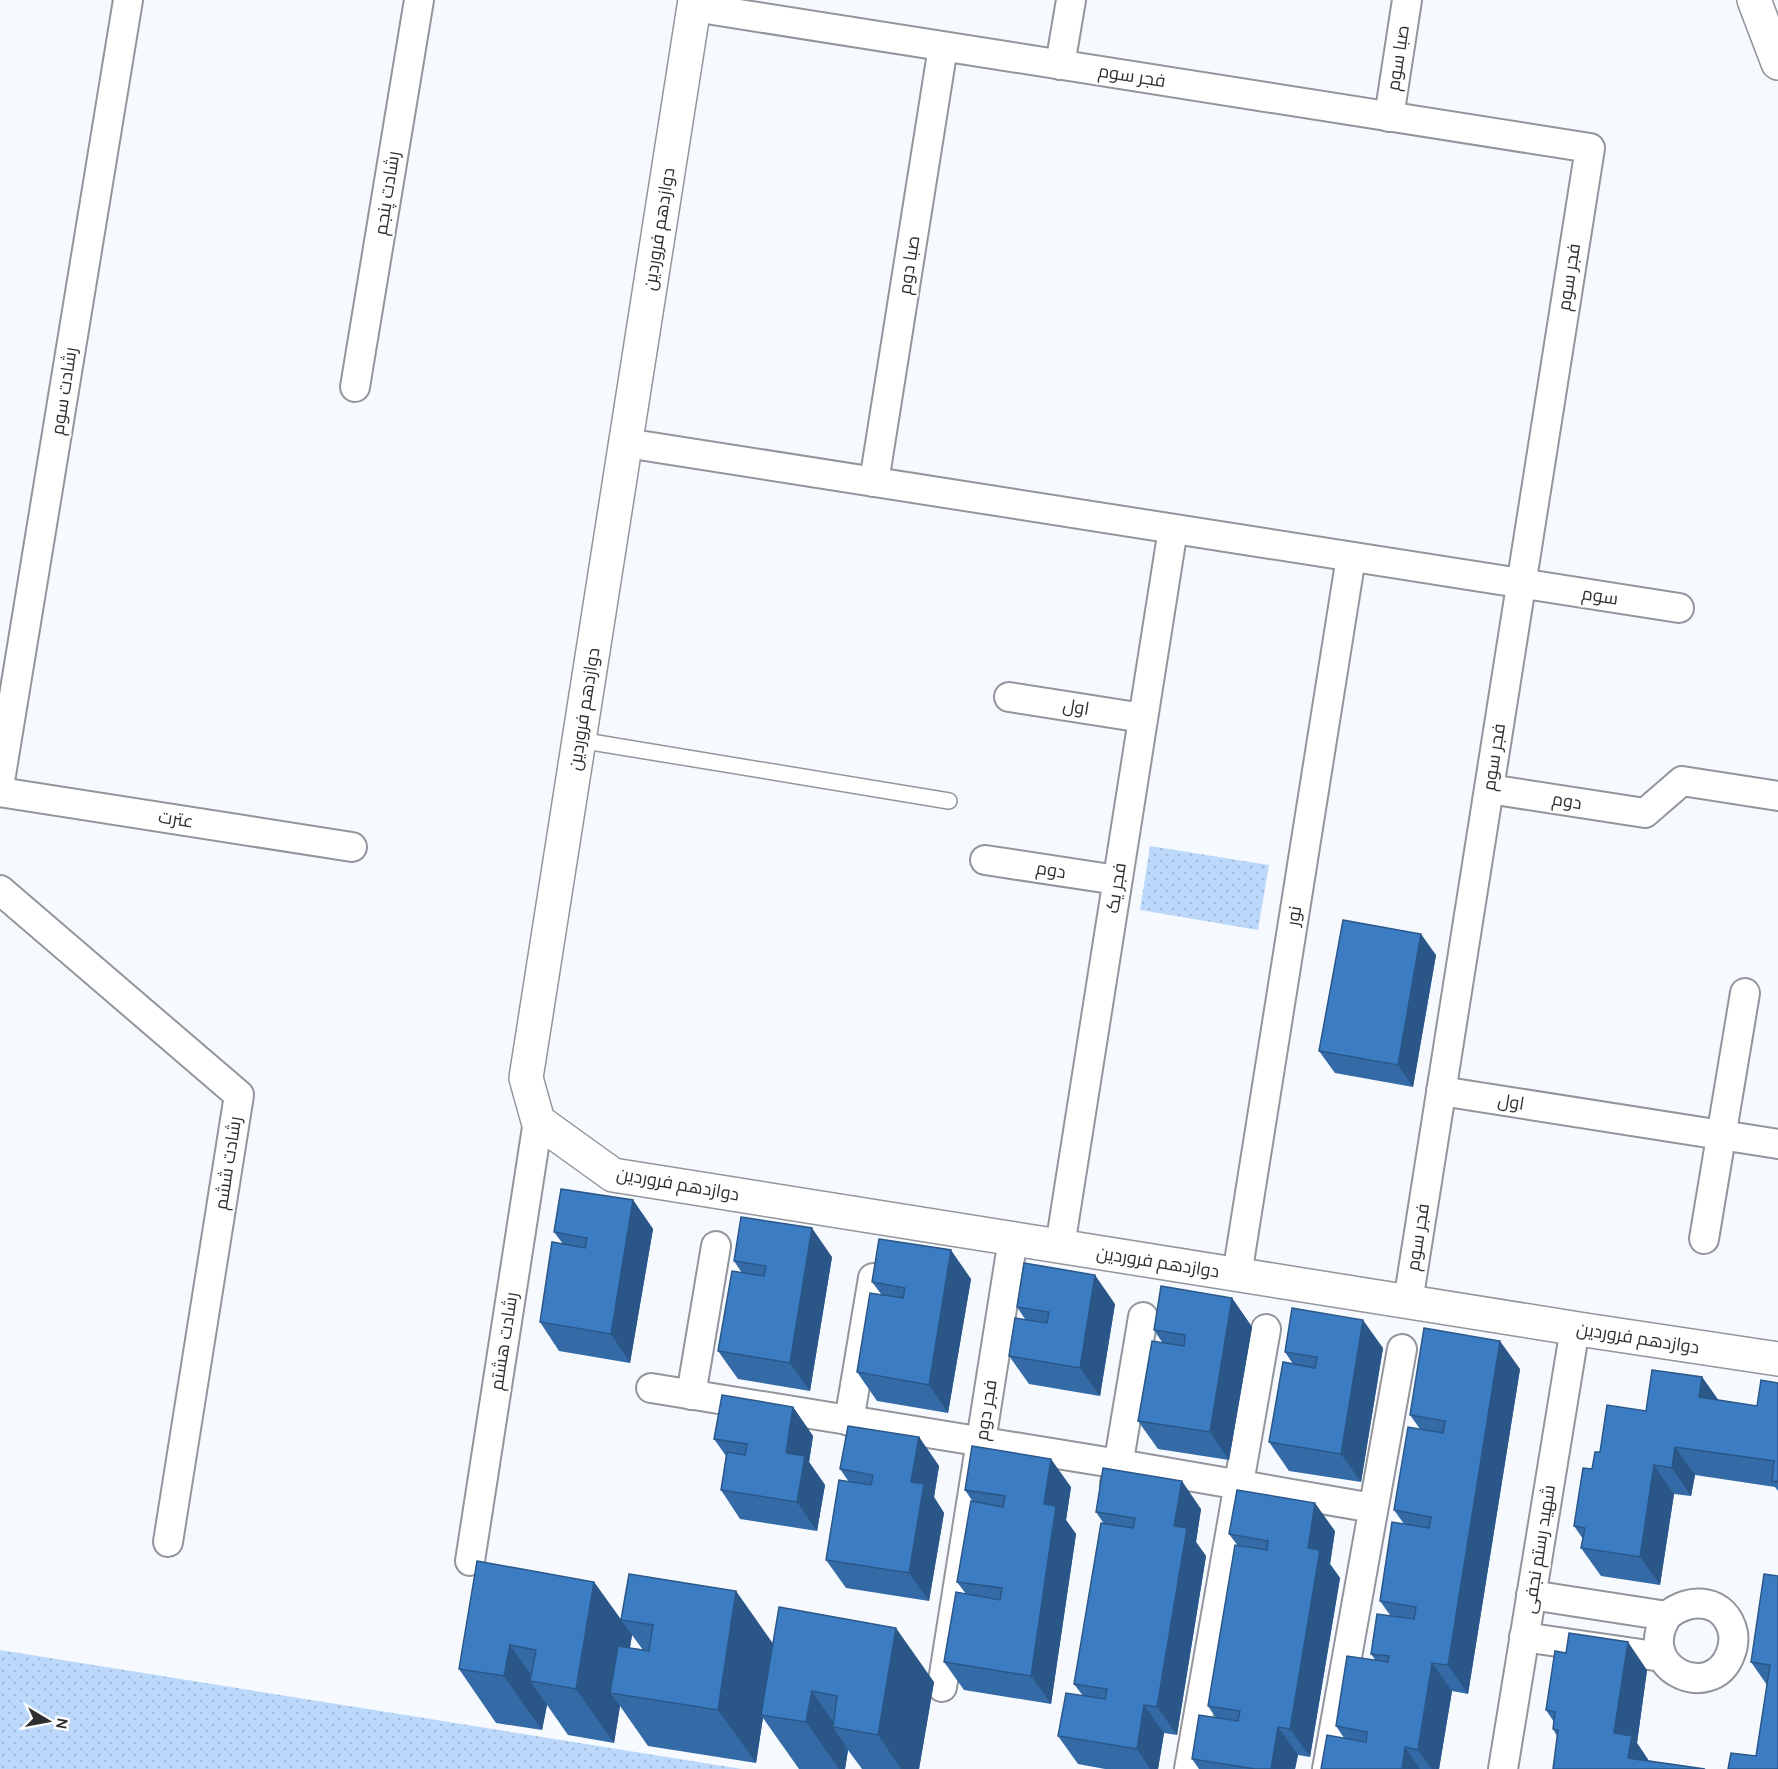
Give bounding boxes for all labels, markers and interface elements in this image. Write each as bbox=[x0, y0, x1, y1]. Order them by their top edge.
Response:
street label: صبا سوم bbox=[1382, 24, 1415, 93]
street label: فجر سوم bbox=[1097, 60, 1167, 93]
street label: رشادت پنجم bbox=[369, 149, 405, 237]
street label: دوازدهم فروردین bbox=[638, 166, 681, 292]
street label: صبا دوم bbox=[893, 234, 926, 296]
street label: فجر سوم bbox=[1553, 242, 1586, 312]
street label: رشادت سوم bbox=[46, 345, 83, 437]
street label: سوم bbox=[1580, 582, 1620, 611]
street label: دوازدهم فروردین bbox=[563, 646, 606, 772]
street label: اول bbox=[1061, 694, 1091, 720]
street label: فجر سوم bbox=[1478, 722, 1511, 792]
street label: دوم bbox=[1550, 788, 1583, 815]
street label: عترت bbox=[157, 805, 195, 833]
street label: دوم bbox=[1034, 857, 1067, 884]
street label: فجر یک bbox=[1101, 861, 1131, 915]
street label: نور bbox=[1281, 904, 1306, 929]
street label: اول bbox=[1496, 1089, 1526, 1115]
street label: رشادت ششم bbox=[210, 1115, 247, 1211]
street label: دوازدهم فروردین bbox=[615, 1162, 741, 1207]
street label: فجر سوم bbox=[1402, 1202, 1435, 1272]
street label: دوازدهم فروردین bbox=[1095, 1241, 1221, 1284]
street label: رشادت هشتم bbox=[485, 1290, 524, 1392]
street label: دوازدهم فروردین bbox=[1575, 1317, 1701, 1360]
street label: فجر دوم bbox=[970, 1378, 1003, 1442]
street label: شهید رستم نجفی bbox=[1518, 1483, 1561, 1615]
north arrow bbox=[18, 1691, 78, 1751]
text: N bbox=[52, 1716, 73, 1731]

